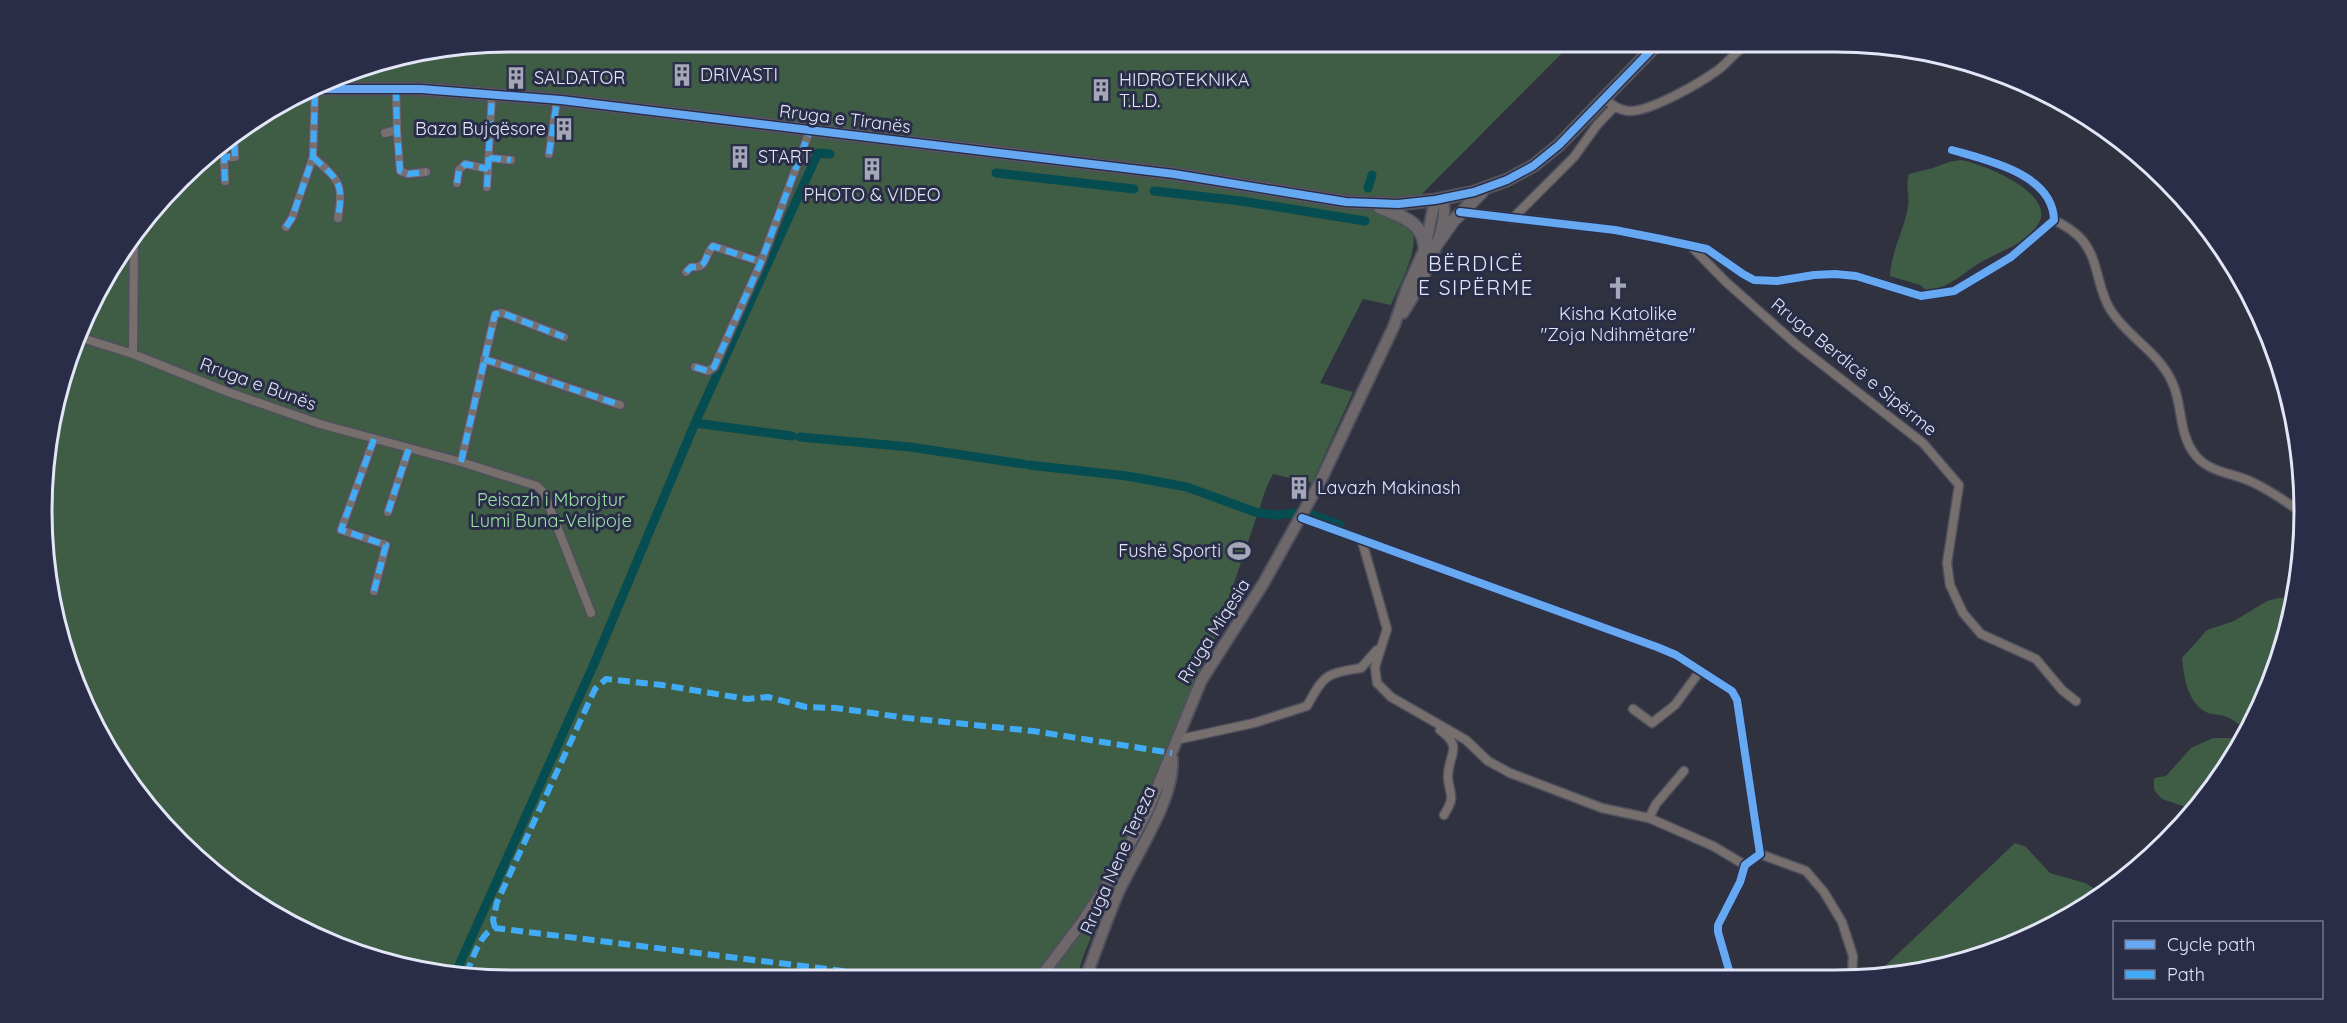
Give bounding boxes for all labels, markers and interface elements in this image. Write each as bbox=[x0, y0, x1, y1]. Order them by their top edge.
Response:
building icon: DRIVASTI bbox=[669, 62, 695, 88]
place label: DRIVASTI bbox=[700, 63, 778, 86]
building icon: SALDATOR bbox=[503, 65, 529, 91]
place label: SALDATOR bbox=[534, 66, 625, 89]
place label: HIDROTEKNIKA T.L.D. bbox=[1119, 68, 1250, 112]
building icon: HIDROTEKNIKA T.L.D. bbox=[1088, 77, 1114, 103]
street label: Rruga e Tiranës bbox=[778, 99, 912, 138]
building icon: Baza Bujqësore bbox=[551, 116, 577, 142]
place label: Baza Bujqësore bbox=[415, 117, 546, 140]
building icon: START bbox=[727, 144, 753, 170]
place label: START bbox=[758, 145, 813, 168]
building icon: PHOTO & VIDEO bbox=[859, 156, 885, 182]
place label: PHOTO & VIDEO bbox=[804, 183, 940, 206]
district label: BËRDICË E SIPËRME bbox=[1418, 250, 1534, 300]
church icon: Kisha Katolike "Zoja Ndihmëtare" bbox=[1605, 275, 1631, 301]
street label: Rruga Berdicë e Sipërme bbox=[1767, 292, 1942, 441]
place label: Kisha Katolike "Zoja Ndihmëtare" bbox=[1540, 302, 1696, 346]
street label: Rruga e Bunës bbox=[197, 352, 319, 415]
building icon: Lavazh Makinash bbox=[1286, 475, 1312, 501]
place label: Lavazh Makinash bbox=[1317, 476, 1461, 499]
park label: Peisazh i Mbrojtur Lumi Buna-Velipoje bbox=[470, 488, 632, 532]
sports icon: Fushë Sporti bbox=[1226, 538, 1252, 564]
place label: Fushë Sporti bbox=[1118, 539, 1221, 562]
street label: Rruga Miqesia bbox=[1172, 574, 1255, 687]
street label: Rruga Nene Tereza bbox=[1075, 782, 1161, 938]
legend bbox=[2113, 921, 2323, 999]
text: Cycle path bbox=[2167, 933, 2255, 956]
text: Path bbox=[2167, 963, 2205, 986]

